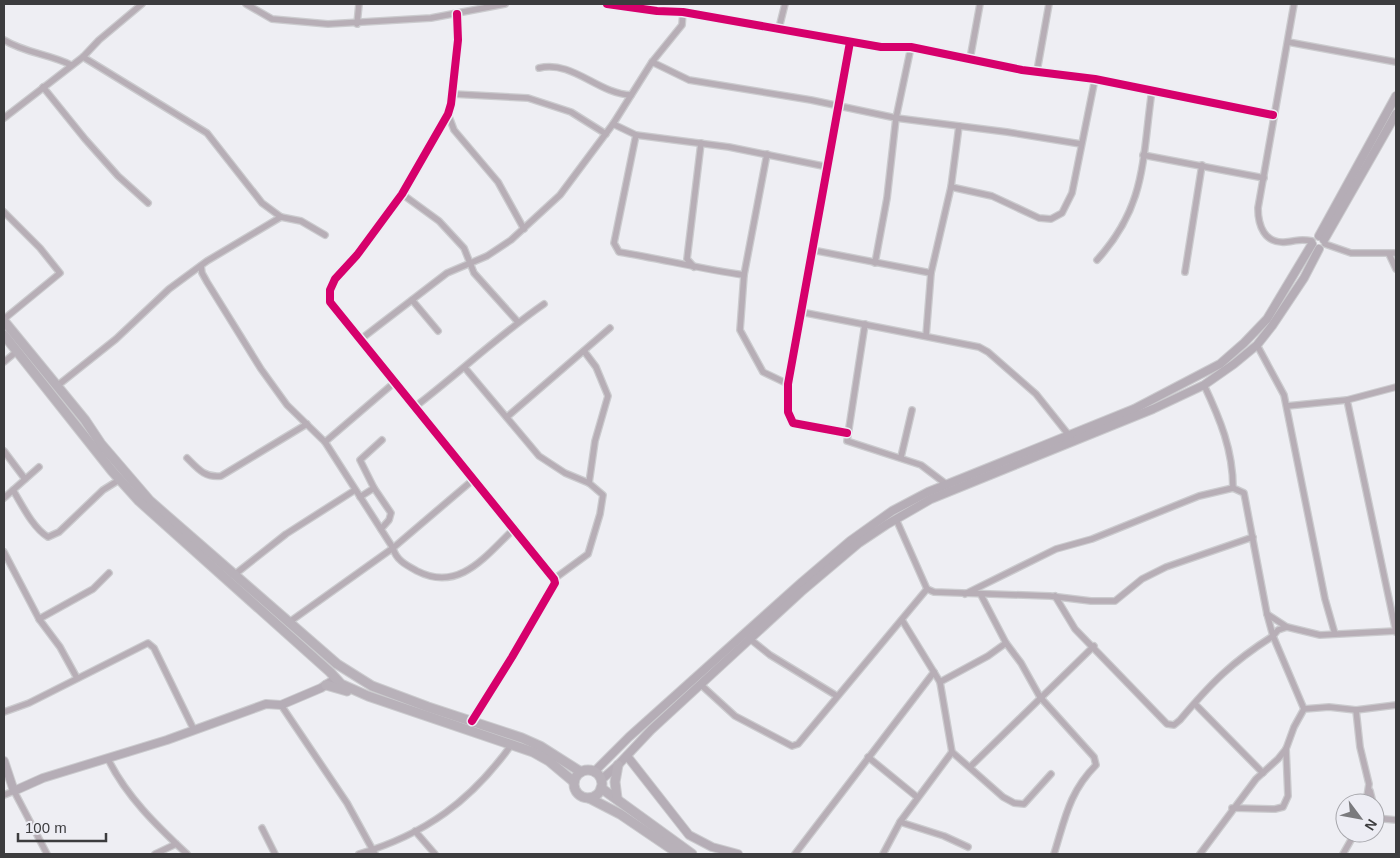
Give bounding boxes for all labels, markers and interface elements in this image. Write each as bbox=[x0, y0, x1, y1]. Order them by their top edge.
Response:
north arrow bbox=[1335, 793, 1385, 843]
scale bar bbox=[18, 810, 105, 842]
text: N bbox=[1362, 816, 1380, 833]
text: 100 m bbox=[25, 819, 67, 836]

